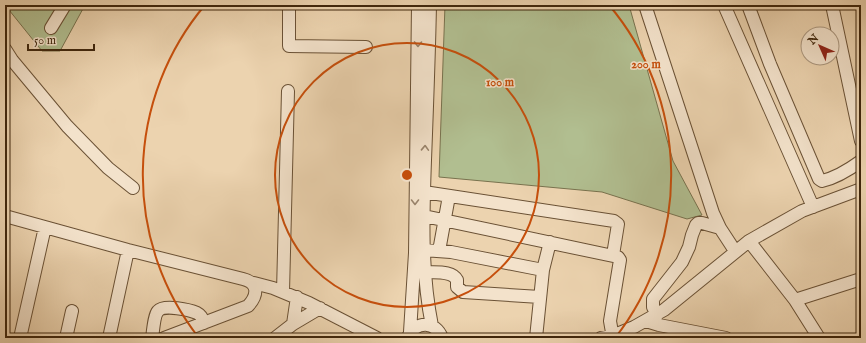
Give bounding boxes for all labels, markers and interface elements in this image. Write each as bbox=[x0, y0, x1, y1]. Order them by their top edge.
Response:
scale bar bbox=[28, 26, 94, 52]
north arrow bbox=[800, 26, 840, 66]
text: N bbox=[805, 31, 822, 49]
text: 50 m bbox=[34, 33, 56, 48]
one-way arrow bbox=[413, 41, 422, 47]
text: 200 m bbox=[631, 57, 661, 72]
text: 100 m bbox=[486, 75, 515, 90]
one-way arrow bbox=[421, 145, 430, 151]
centre of rings bbox=[400, 168, 414, 182]
one-way arrow bbox=[411, 199, 419, 205]

